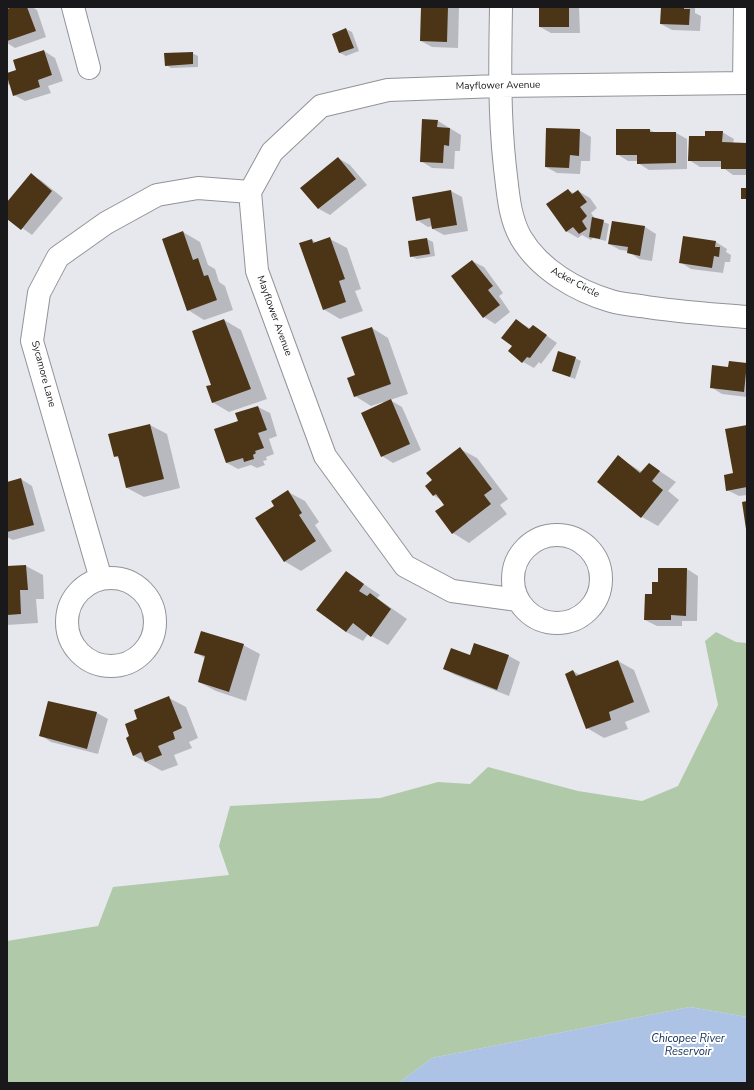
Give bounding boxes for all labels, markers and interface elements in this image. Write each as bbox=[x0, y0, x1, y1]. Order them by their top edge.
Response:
street label: Mayflower Avenue bbox=[456, 79, 540, 93]
street label: Acker Circle bbox=[549, 265, 601, 301]
street label: Mayflower Avenue bbox=[254, 274, 294, 358]
street label: Sycamore Lane bbox=[28, 339, 58, 409]
water label: Chicopee River Reservoir bbox=[651, 1032, 725, 1058]

